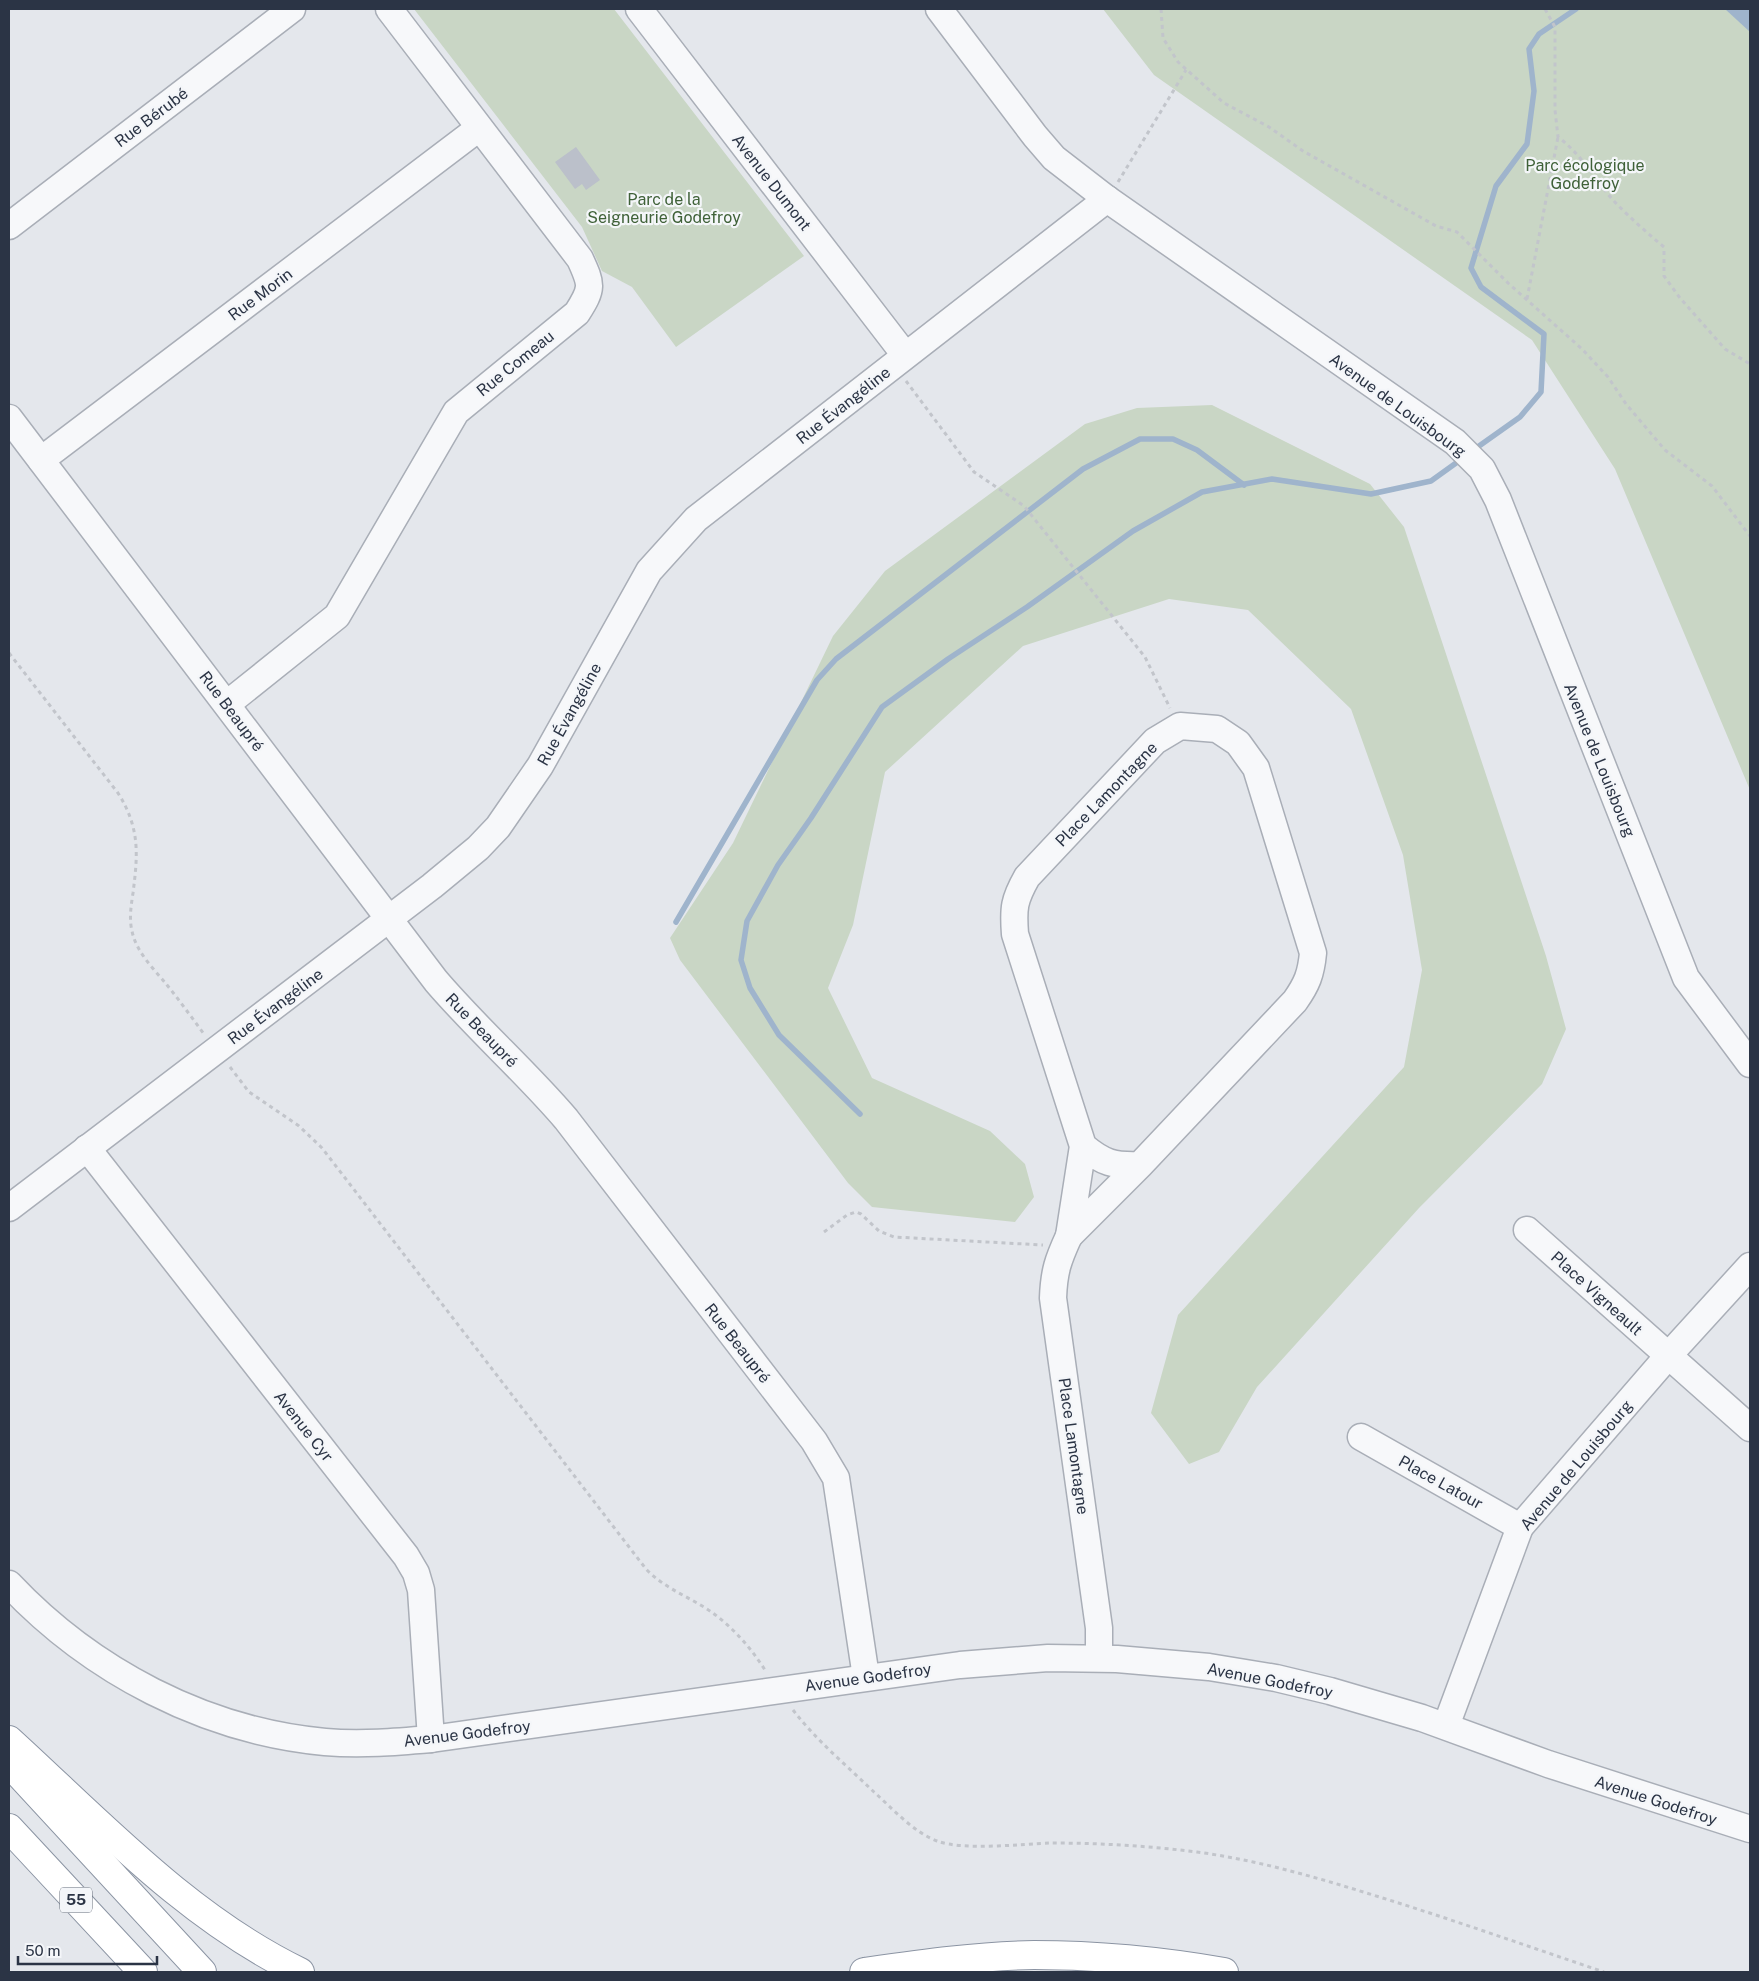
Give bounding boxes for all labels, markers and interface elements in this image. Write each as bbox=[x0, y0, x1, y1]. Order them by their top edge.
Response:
street label: Rue Bérubé bbox=[111, 84, 192, 151]
street label: Avenue Dumont bbox=[728, 130, 815, 234]
park label: Parc écologique Godefroy bbox=[1525, 156, 1645, 193]
park label: Parc de la Seigneurie Godefroy bbox=[587, 190, 741, 227]
street label: Rue Morin bbox=[224, 264, 296, 325]
street label: Rue Comeau bbox=[473, 326, 558, 400]
street label: Avenue de Louisbourg bbox=[1326, 349, 1470, 461]
street label: Rue Évangéline bbox=[792, 362, 894, 448]
street label: Rue Évangéline bbox=[533, 659, 605, 769]
street label: Rue Beaupré bbox=[195, 667, 268, 755]
street label: Avenue de Louisbourg bbox=[1560, 680, 1639, 840]
street label: Place Lamontagne bbox=[1052, 738, 1161, 851]
street label: Rue Évangéline bbox=[223, 964, 327, 1048]
street label: Rue Beaupré bbox=[442, 989, 522, 1071]
street label: Place Vigneault bbox=[1547, 1247, 1646, 1339]
street label: Rue Beaupré bbox=[701, 1300, 774, 1387]
street label: Place Lamontagne bbox=[1054, 1376, 1093, 1516]
street label: Avenue Cyr bbox=[270, 1387, 337, 1465]
street label: Avenue de Louisbourg bbox=[1516, 1396, 1636, 1534]
street label: Place Latour bbox=[1395, 1451, 1486, 1513]
street label: Avenue Godefroy bbox=[803, 1659, 933, 1696]
street label: Avenue Godefroy bbox=[1205, 1659, 1335, 1702]
street label: Avenue Godefroy bbox=[402, 1716, 532, 1751]
street label: Avenue Godefroy bbox=[1592, 1772, 1720, 1829]
road number: 55 bbox=[60, 1888, 92, 1912]
scale bar bbox=[18, 1934, 156, 1966]
text: 50 m bbox=[25, 1942, 60, 1959]

